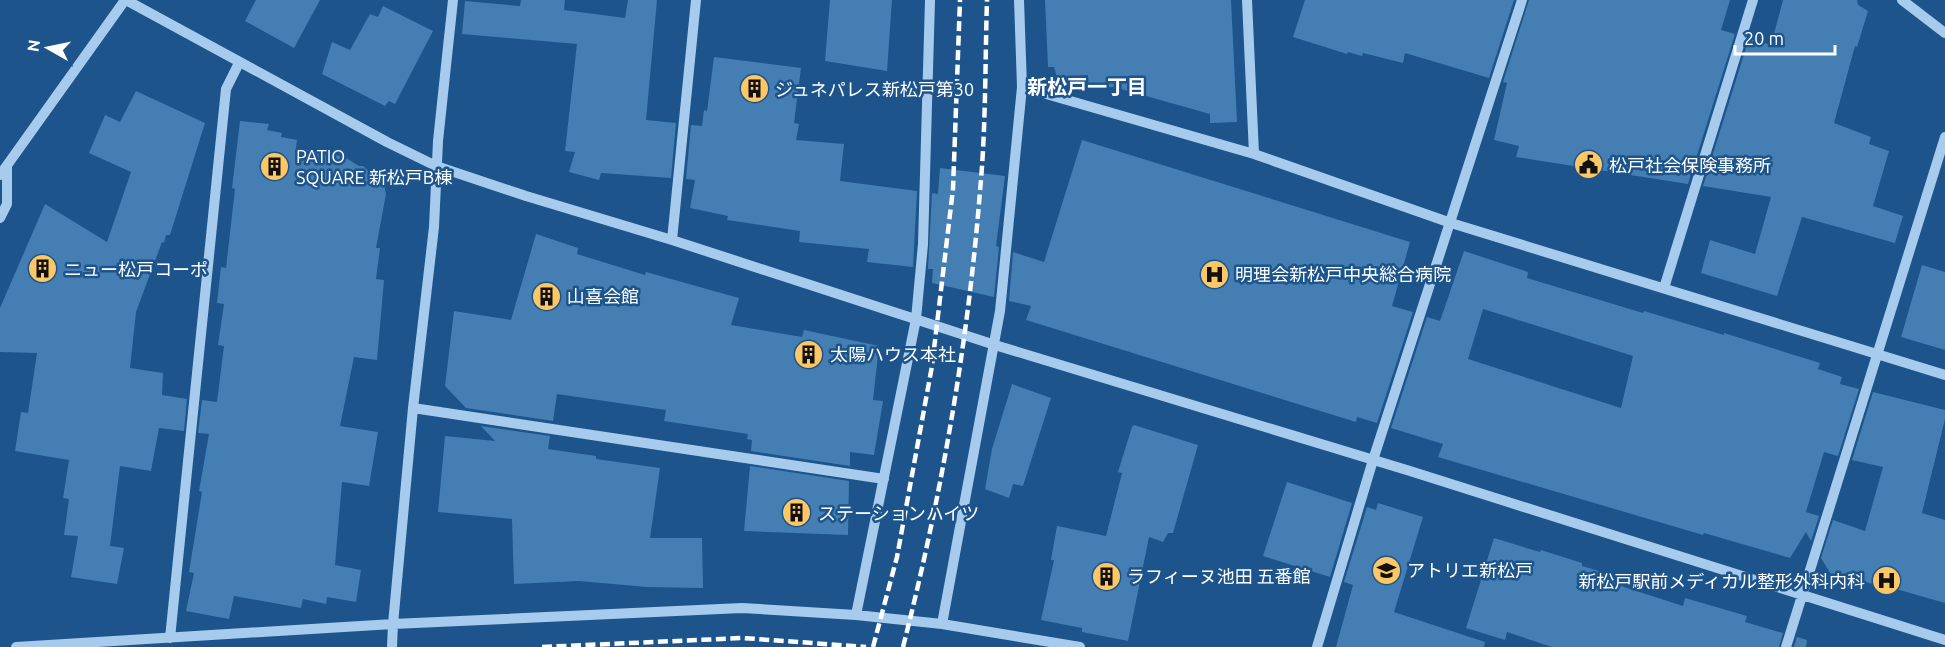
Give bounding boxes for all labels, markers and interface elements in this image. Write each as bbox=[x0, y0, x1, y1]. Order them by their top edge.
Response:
north arrow bbox=[18, 18, 78, 78]
scale bar bbox=[1735, 18, 1836, 56]
text: 20 m bbox=[1744, 28, 1784, 48]
text: N bbox=[23, 38, 43, 53]
building icon: ジュネパレス新松戸第30 bbox=[738, 73, 770, 105]
district label: 新松戸一丁目 bbox=[1027, 75, 1147, 98]
place label: ジュネパレス新松戸第30 bbox=[775, 79, 974, 99]
place label: PATIO SQUARE 新松戸B棟 bbox=[296, 146, 452, 188]
public building icon: 松戸社会保険事務所 bbox=[1572, 149, 1604, 181]
building icon: PATIO SQUARE 新松戸B棟 bbox=[259, 150, 291, 182]
place label: 松戸社会保険事務所 bbox=[1609, 155, 1771, 175]
building icon: ニュー松戸コーポ bbox=[27, 253, 59, 285]
hospital icon: 明理会新松戸中央総合病院 bbox=[1198, 258, 1230, 290]
place label: ニュー松戸コーポ bbox=[64, 259, 208, 279]
place label: 明理会新松戸中央総合病院 bbox=[1235, 264, 1451, 284]
building icon: 山喜会館 bbox=[530, 280, 562, 312]
place label: 山喜会館 bbox=[567, 286, 639, 306]
building icon: 太陽ハウス本社 bbox=[793, 338, 825, 370]
place label: 太陽ハウス本社 bbox=[830, 344, 956, 364]
building icon: ステーションハイツ bbox=[781, 497, 813, 529]
place label: ステーションハイツ bbox=[818, 503, 979, 523]
school or university icon: アトリエ新松戸 bbox=[1370, 554, 1402, 586]
building icon: ラフィーヌ池田 五番館 bbox=[1090, 560, 1122, 592]
place label: アトリエ新松戸 bbox=[1407, 560, 1533, 580]
hospital icon: 新松戸駅前メディカル整形外科内科 bbox=[1870, 565, 1902, 597]
place label: ラフィーヌ池田 五番館 bbox=[1127, 566, 1311, 586]
place label: 新松戸駅前メディカル整形外科内科 bbox=[1578, 571, 1865, 591]

